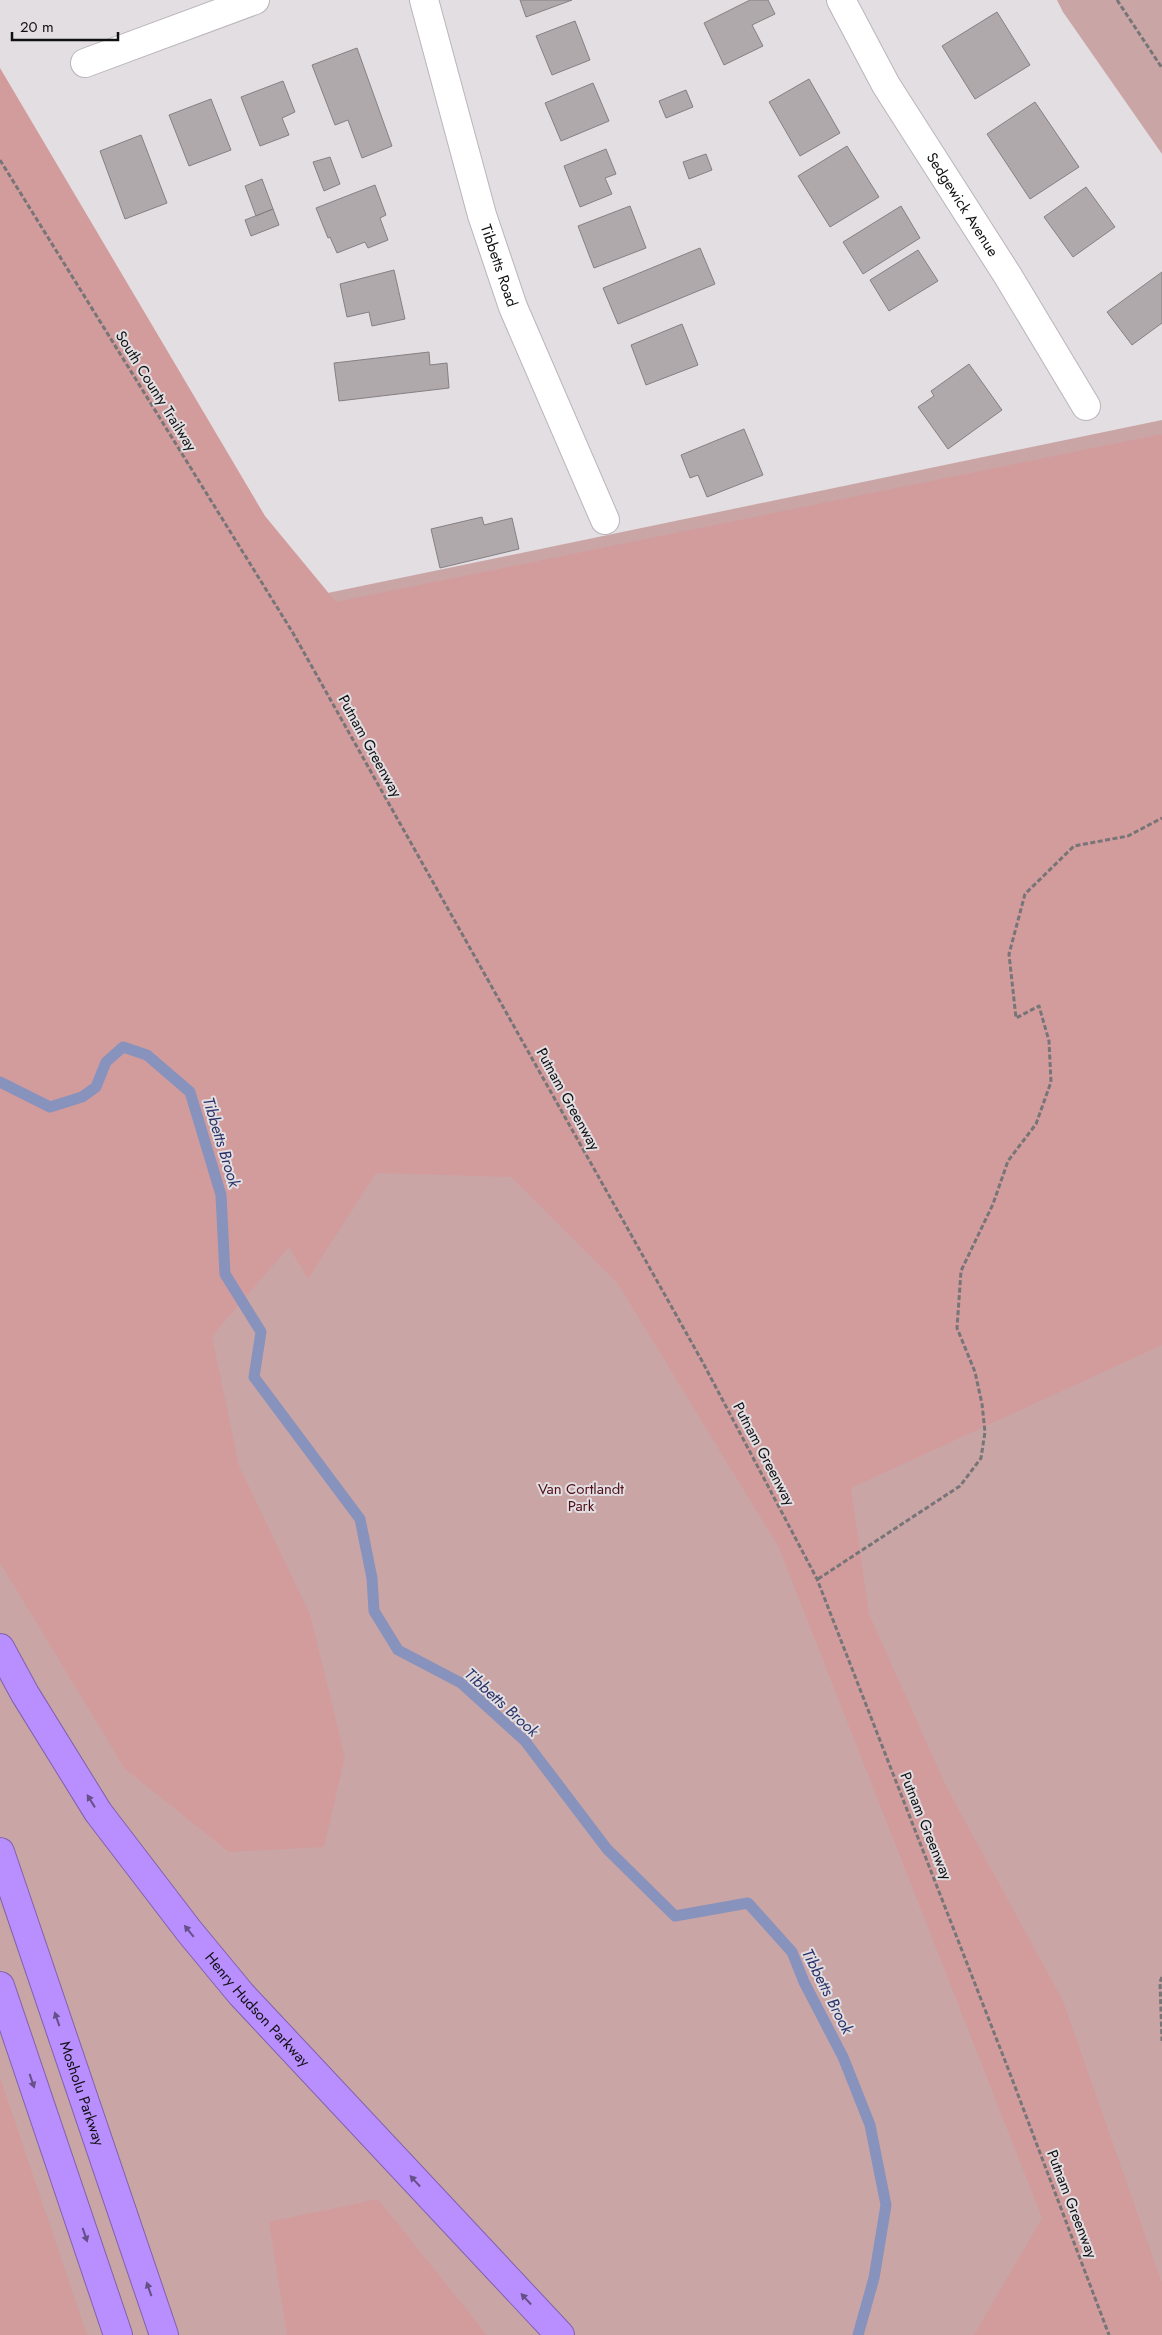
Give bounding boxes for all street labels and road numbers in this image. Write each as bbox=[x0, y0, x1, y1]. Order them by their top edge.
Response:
street label: Sedgewick Avenue bbox=[921, 148, 1004, 261]
street label: Tibbetts Road bbox=[475, 221, 523, 310]
street label: South County Trailway bbox=[110, 326, 202, 456]
street label: Putnam Greenway bbox=[333, 691, 408, 802]
street label: Putnam Greenway bbox=[531, 1044, 606, 1155]
street label: Putnam Greenway bbox=[727, 1398, 801, 1510]
street label: Putnam Greenway bbox=[894, 1769, 958, 1884]
street label: Henry Hudson Parkway bbox=[200, 1947, 315, 2072]
street label: Mosholu Parkway bbox=[54, 2038, 110, 2149]
street label: Putnam Greenway bbox=[1041, 2147, 1103, 2262]

